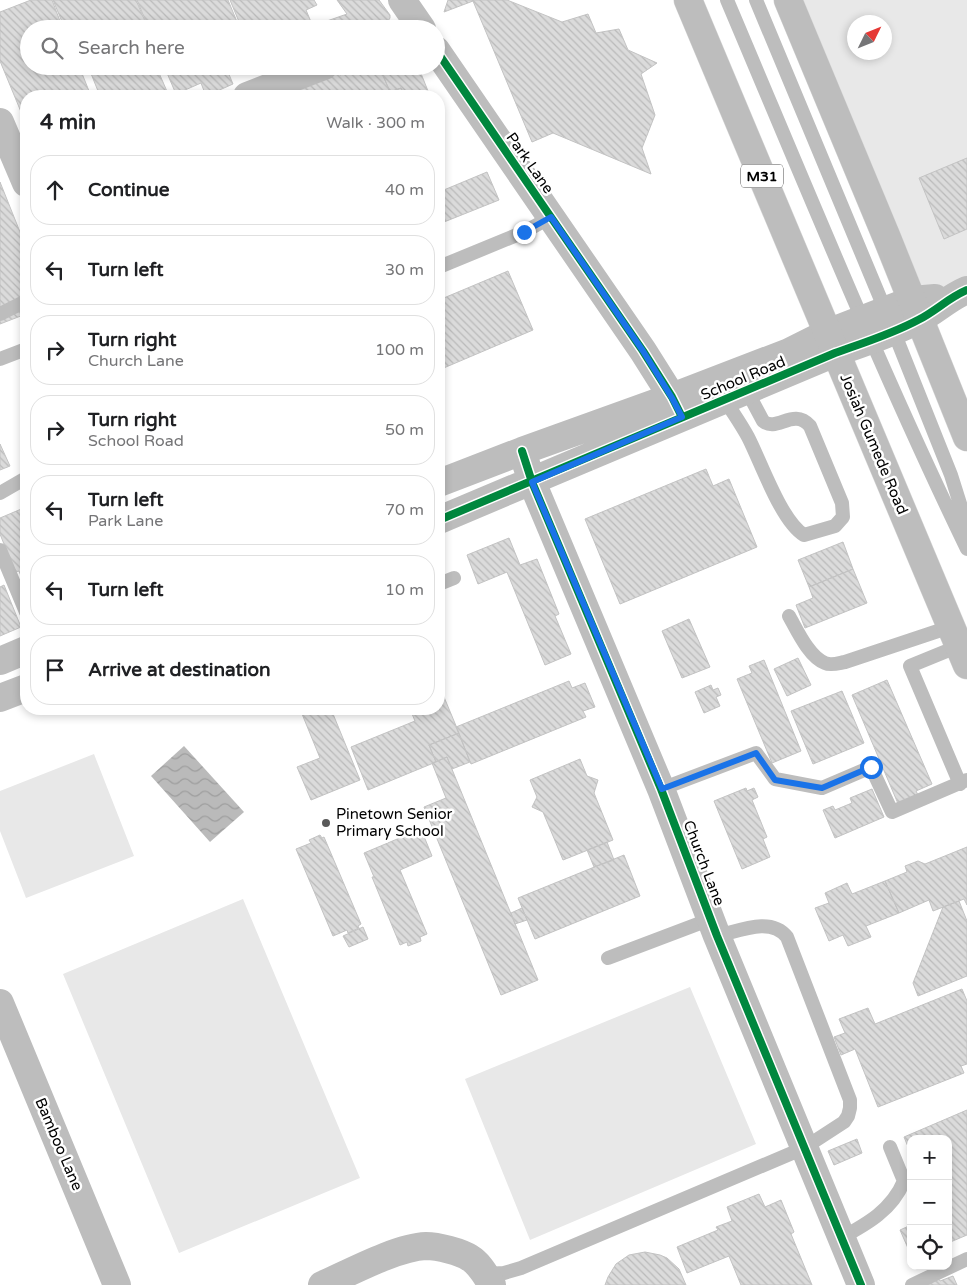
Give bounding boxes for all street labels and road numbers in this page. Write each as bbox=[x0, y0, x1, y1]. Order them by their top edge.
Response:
street label: Park Lane bbox=[502, 129, 558, 197]
road number: M31 bbox=[741, 165, 783, 188]
street label: School Road bbox=[698, 352, 788, 404]
street label: Josiah Gumede Road bbox=[836, 371, 912, 517]
street label: Church Lane bbox=[679, 818, 729, 908]
street label: Bamboo Lane bbox=[31, 1095, 87, 1193]

